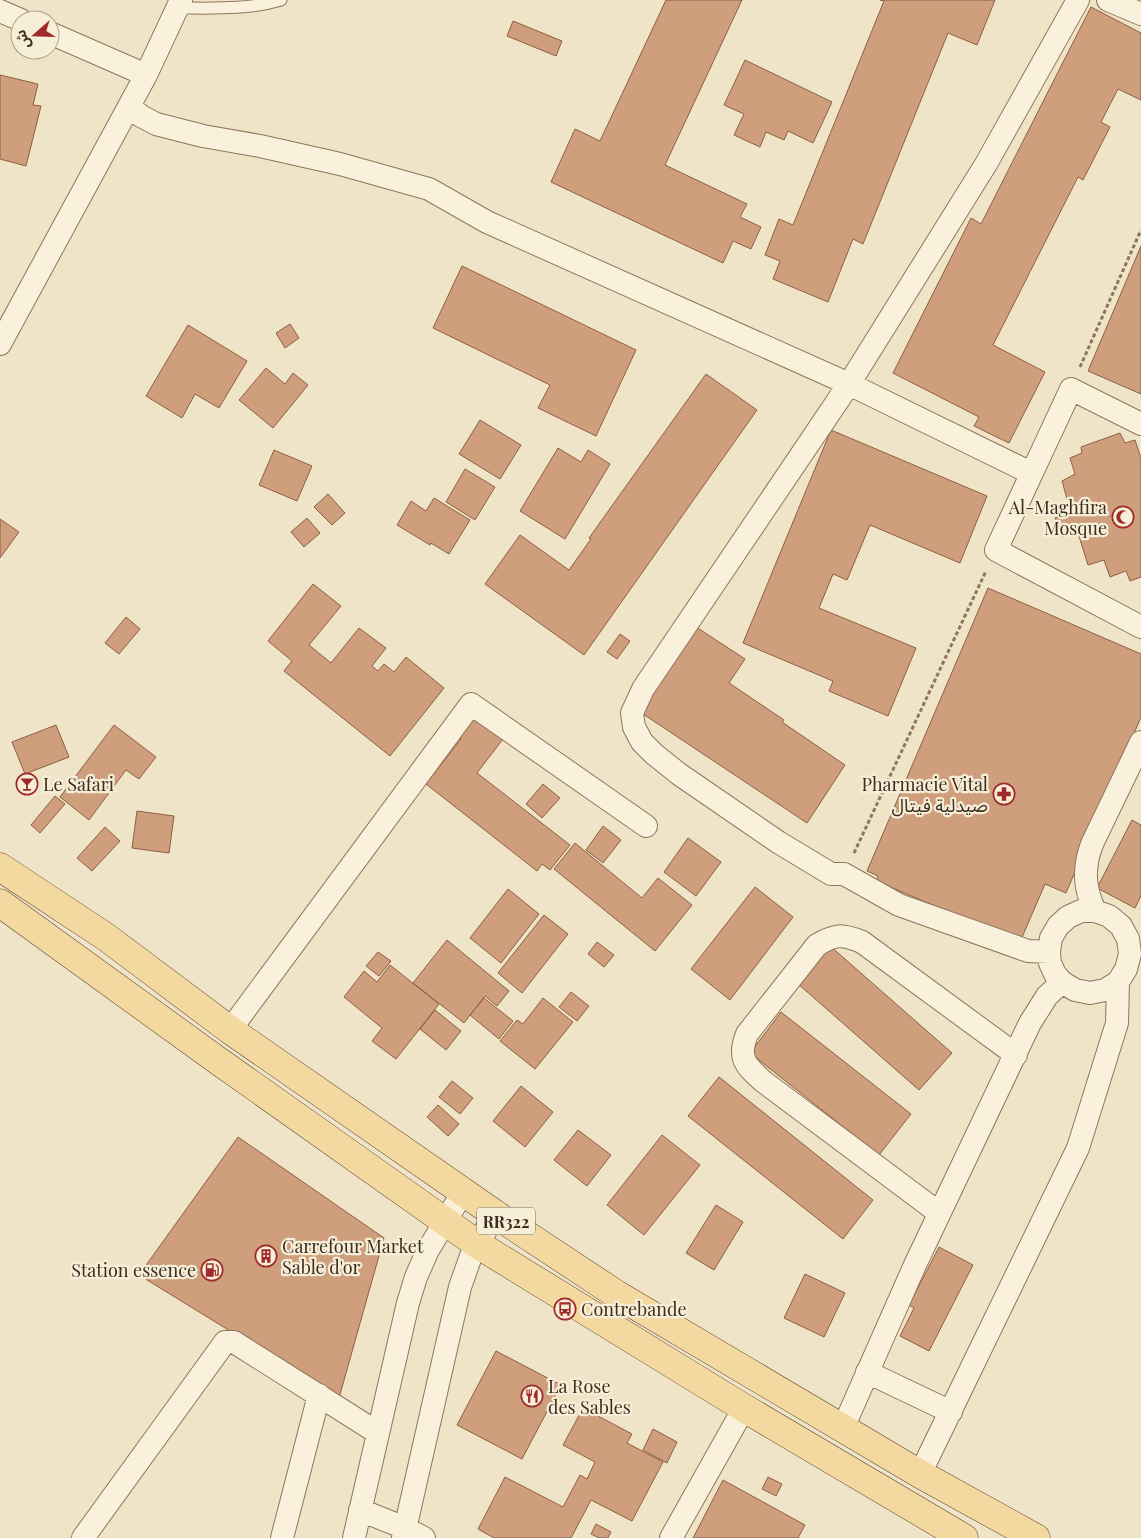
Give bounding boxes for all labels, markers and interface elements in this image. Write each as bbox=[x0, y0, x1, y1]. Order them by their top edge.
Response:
north arrow bbox=[10, 10, 60, 60]
text: ش bbox=[10, 27, 35, 52]
place label: Al-Maghfira Mosque bbox=[1008, 495, 1107, 540]
mosque icon: Al-Maghfira Mosque bbox=[1111, 505, 1135, 529]
bar icon: Le Safari bbox=[15, 772, 39, 796]
place label: Le Safari bbox=[43, 772, 114, 796]
place label: Pharmacie Vital صيدلية فيتال bbox=[862, 772, 988, 817]
pharmacy icon: Pharmacie Vital صيدلية فيتال bbox=[992, 782, 1016, 806]
road number: RR322 bbox=[477, 1208, 535, 1234]
place label: Carrefour Market Sable d'or bbox=[282, 1234, 424, 1279]
building icon: Carrefour Market Sable d'or bbox=[254, 1244, 278, 1268]
place label: Station essence bbox=[71, 1258, 196, 1282]
fuel station icon: Station essence bbox=[200, 1258, 224, 1282]
bus stop icon: Contrebande bbox=[553, 1297, 577, 1321]
place label: Contrebande bbox=[581, 1297, 687, 1321]
place label: La Rose des Sables bbox=[548, 1374, 631, 1419]
restaurant icon: La Rose des Sables bbox=[520, 1384, 544, 1408]

